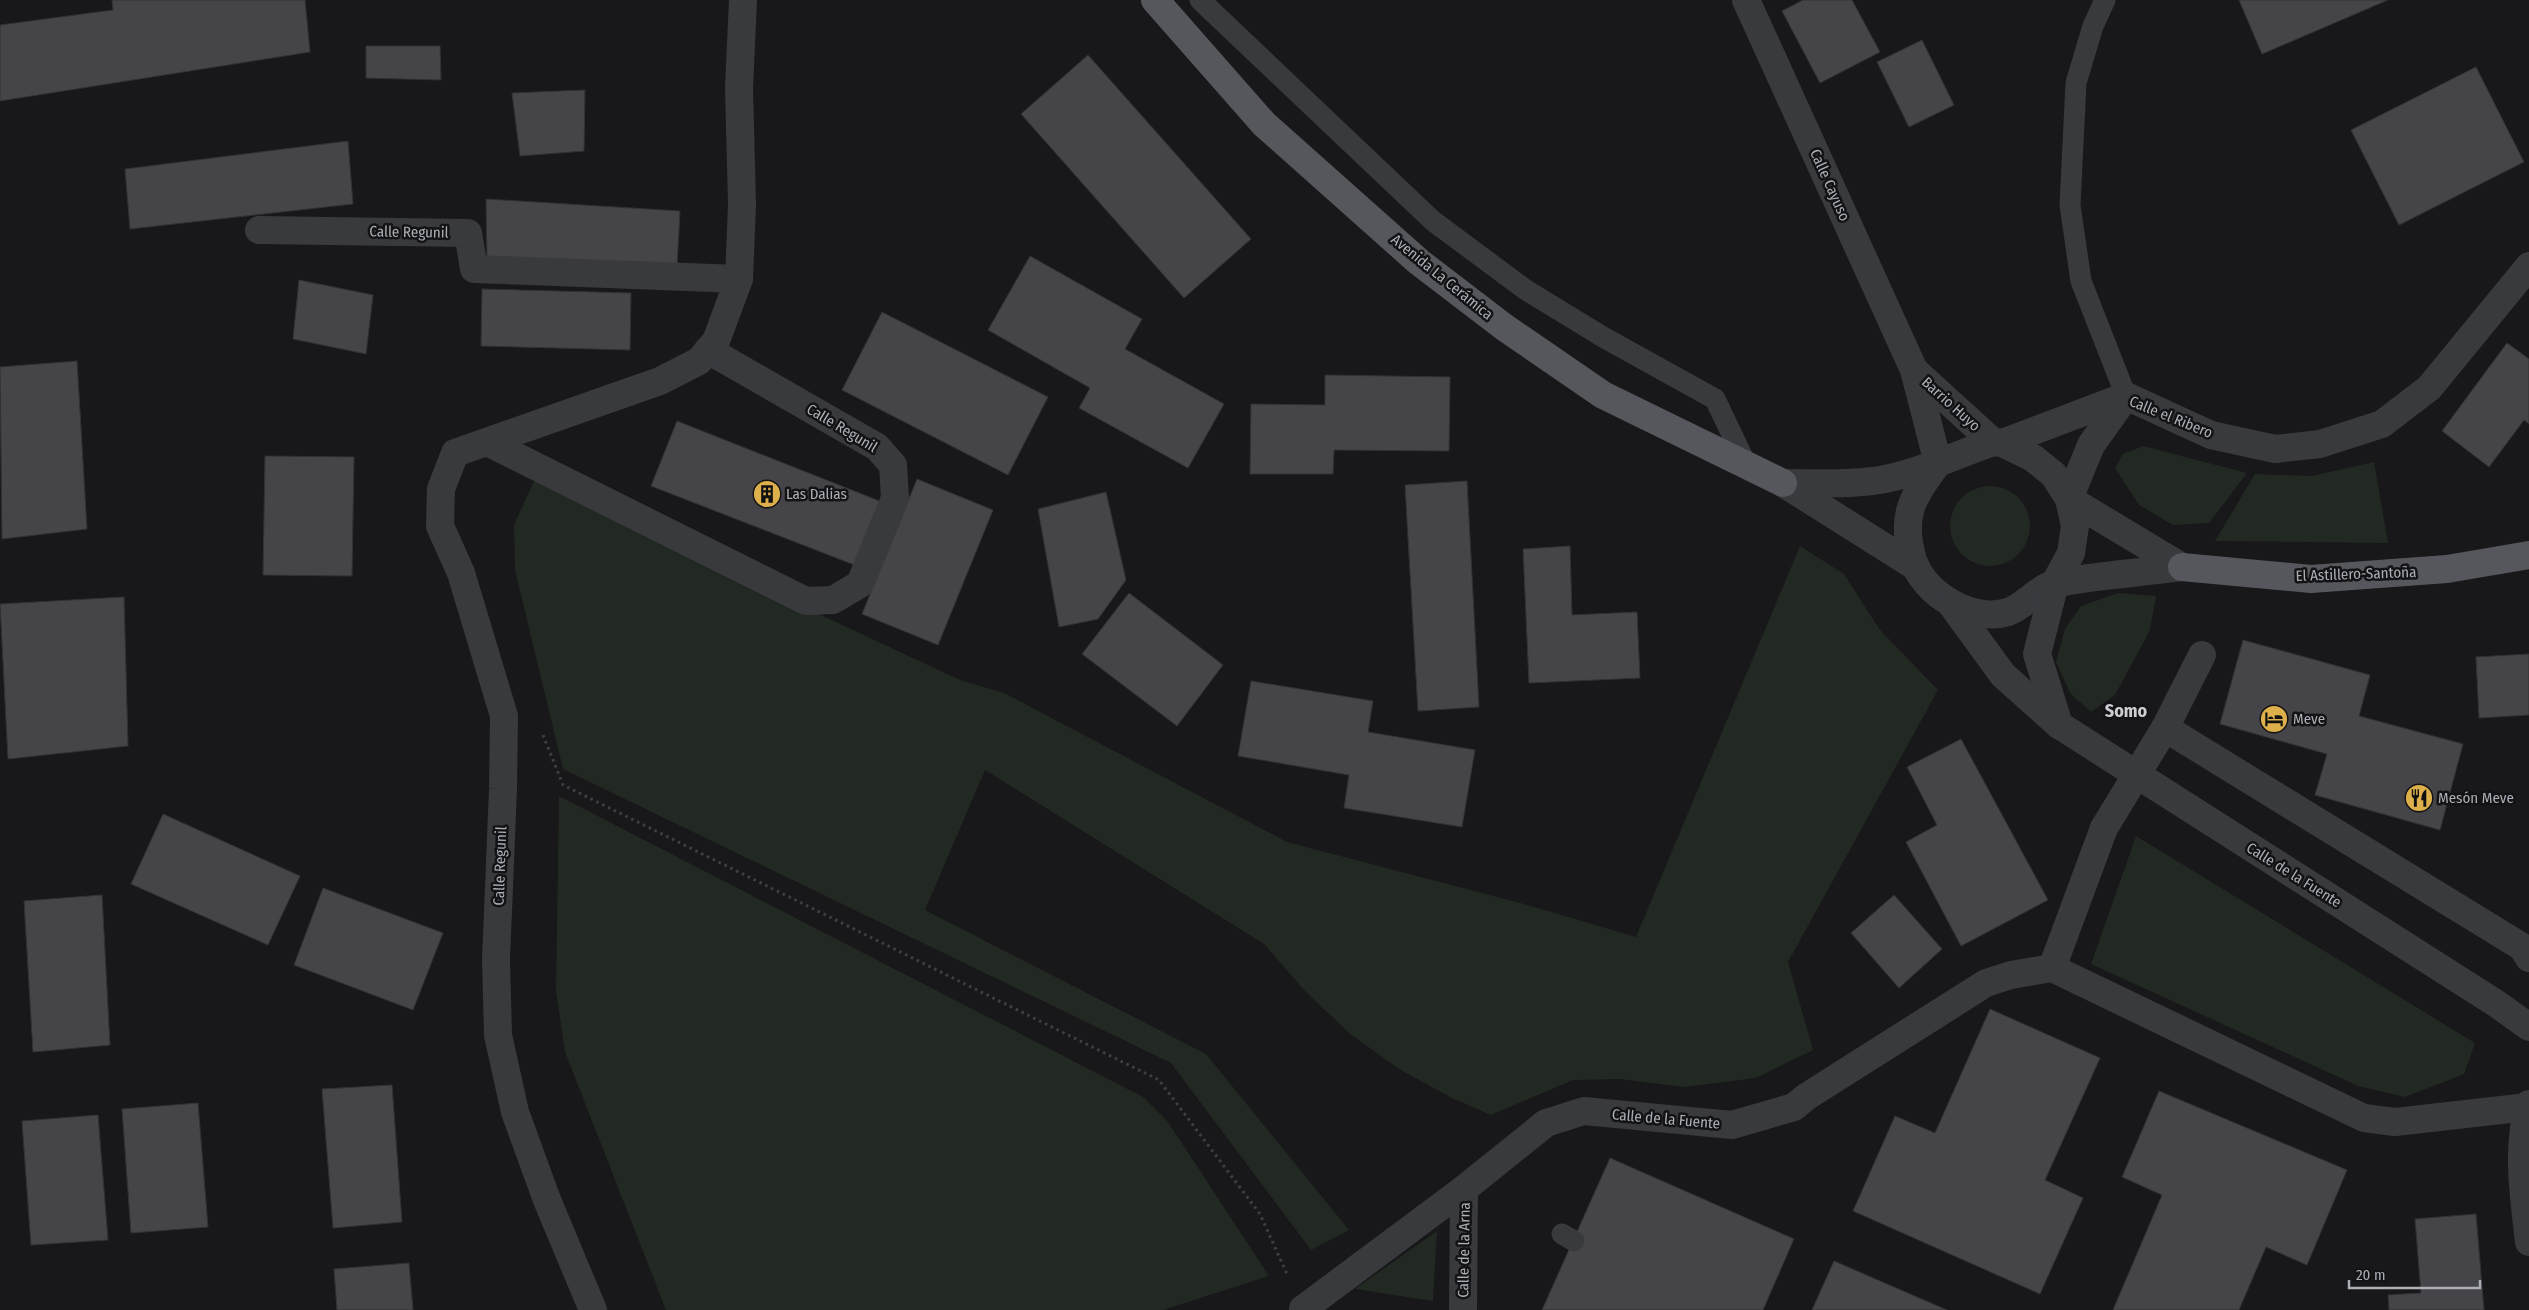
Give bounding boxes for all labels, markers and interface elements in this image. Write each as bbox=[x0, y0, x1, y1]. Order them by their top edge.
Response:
street label: Calle Cayuso bbox=[1806, 146, 1854, 224]
street label: Calle Regunil bbox=[369, 222, 449, 242]
street label: Avenida La Cerámica bbox=[1387, 230, 1497, 324]
street label: Barrio Huyo bbox=[1918, 373, 1984, 435]
street label: Calle el Ribero bbox=[2127, 392, 2215, 442]
street label: Calle Regunil bbox=[803, 400, 881, 456]
building icon: Las Dalias bbox=[752, 479, 782, 509]
place label: Las Dalias bbox=[786, 485, 847, 503]
street label: El Astillero-Santoña bbox=[2295, 563, 2417, 585]
district label: Somo bbox=[2105, 700, 2148, 722]
hotel icon: Meve bbox=[2259, 704, 2289, 734]
place label: Meve bbox=[2293, 710, 2325, 728]
restaurant icon: Mesón Meve bbox=[2404, 783, 2434, 813]
place label: Mesón Meve bbox=[2438, 789, 2514, 807]
street label: Calle Regunil bbox=[490, 826, 510, 906]
street label: Calle de la Fuente bbox=[2243, 839, 2345, 911]
street label: Calle de la Fuente bbox=[1611, 1105, 1721, 1133]
street label: Calle de la Arna bbox=[1454, 1202, 1474, 1298]
scale bar bbox=[2349, 1258, 2480, 1290]
text: 20 m bbox=[2356, 1266, 2386, 1284]

